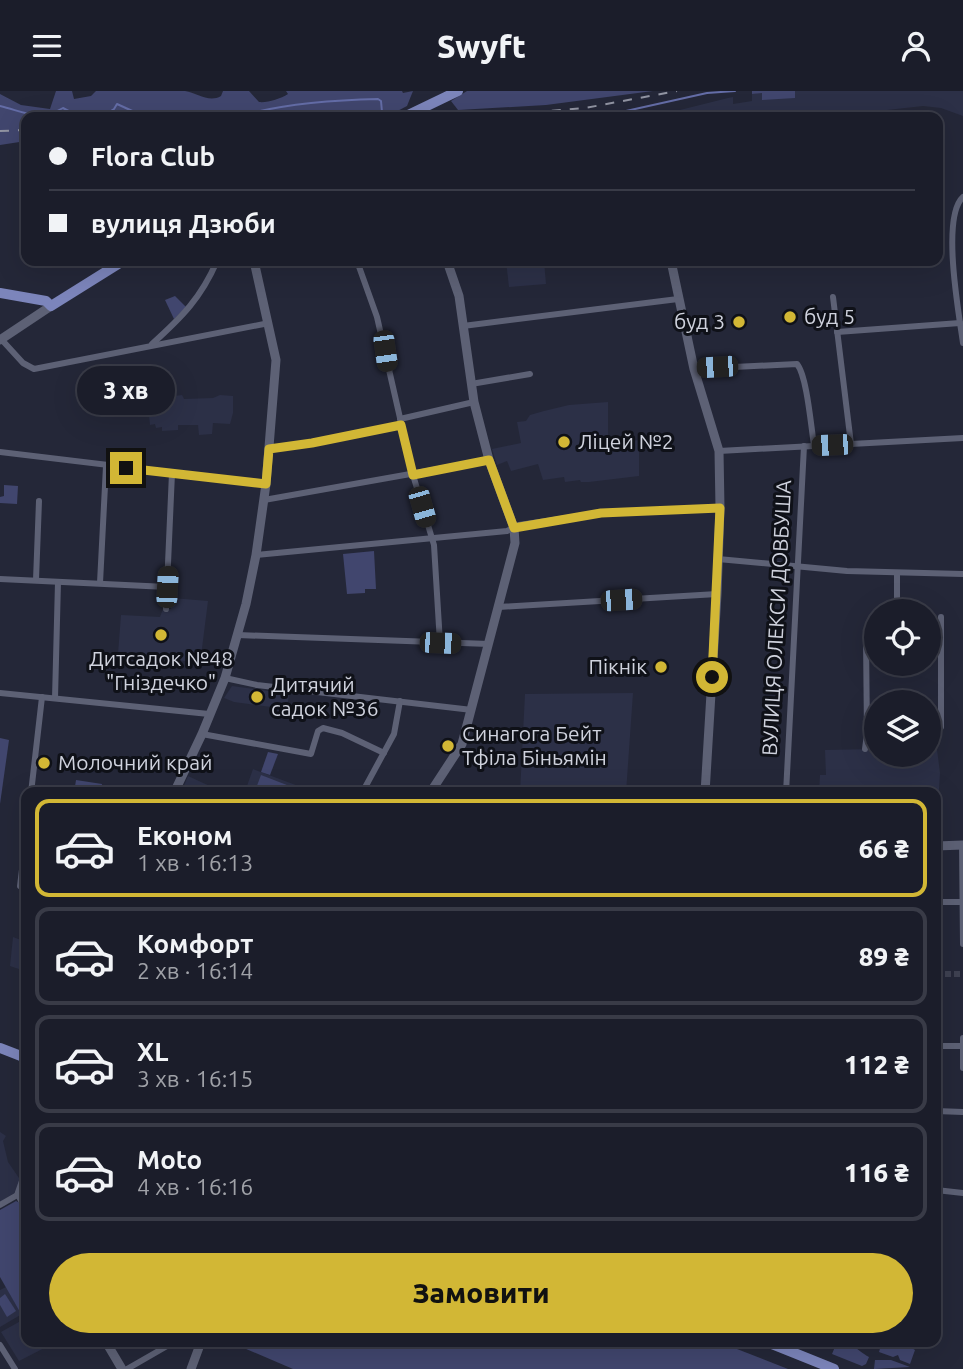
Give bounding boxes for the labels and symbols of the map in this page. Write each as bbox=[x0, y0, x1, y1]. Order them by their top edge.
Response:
place label: буд 5 bbox=[804, 304, 855, 328]
place label: буд 3 bbox=[674, 309, 725, 333]
marker: буд 5 bbox=[782, 309, 798, 325]
marker: буд 3 bbox=[731, 314, 747, 330]
car bbox=[372, 329, 399, 373]
car bbox=[696, 355, 739, 379]
callout: 3 хв bbox=[77, 367, 175, 415]
place label: Ліцей №2 bbox=[578, 429, 674, 453]
marker: Ліцей №2 bbox=[556, 434, 572, 450]
car bbox=[811, 434, 854, 456]
route end bbox=[110, 452, 142, 484]
street label: ВУЛИЦЯ ОЛЕКСИ ДОВБУША bbox=[757, 479, 795, 757]
car bbox=[407, 484, 438, 530]
car bbox=[156, 565, 179, 609]
car bbox=[600, 588, 643, 612]
marker: Дитсадок №48 "Гніздечко" bbox=[153, 627, 169, 643]
car bbox=[419, 632, 462, 654]
place label: Дитсадок №48 "Гніздечко" bbox=[89, 646, 233, 694]
place label: Пікнік bbox=[588, 654, 647, 678]
marker: Пікнік bbox=[653, 659, 669, 675]
route start bbox=[696, 661, 728, 693]
place label: Дитячий садок №36 bbox=[271, 672, 379, 720]
marker: Дитячий садок №36 bbox=[249, 689, 265, 705]
place label: Синагога Бейт Тфіла Біньямін bbox=[462, 721, 607, 769]
marker: Синагога Бейт Тфіла Біньямін bbox=[440, 738, 456, 754]
place label: Молочний край bbox=[58, 750, 212, 774]
marker: Молочний край bbox=[36, 755, 52, 771]

